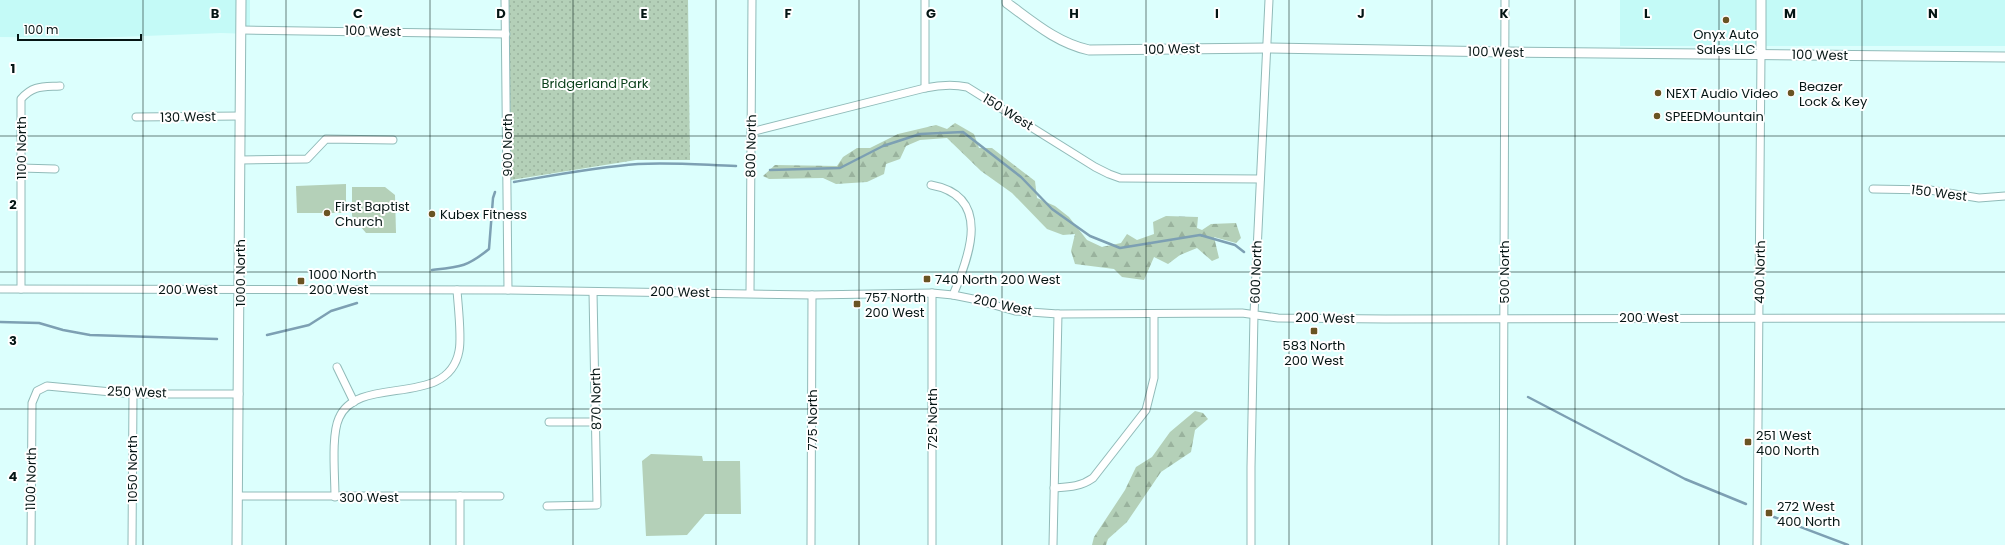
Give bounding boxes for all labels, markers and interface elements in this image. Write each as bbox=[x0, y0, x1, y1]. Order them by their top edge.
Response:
text: B bbox=[211, 4, 220, 23]
text: C bbox=[353, 4, 363, 23]
text: D bbox=[496, 4, 506, 23]
text: E bbox=[640, 4, 648, 23]
text: F bbox=[784, 4, 792, 23]
text: G bbox=[926, 4, 936, 23]
text: H bbox=[1069, 4, 1079, 23]
text: I bbox=[1215, 4, 1219, 23]
text: J bbox=[1357, 4, 1365, 23]
text: K bbox=[1499, 4, 1509, 23]
text: L bbox=[1644, 4, 1650, 23]
text: M bbox=[1784, 4, 1796, 23]
text: N bbox=[1928, 4, 1938, 23]
marker: Onyx Auto Sales LLC bbox=[1721, 15, 1731, 25]
scale bar bbox=[18, 16, 141, 42]
text: 100 m bbox=[24, 21, 58, 38]
street label: 100 West bbox=[345, 21, 402, 41]
place label: Onyx Auto Sales LLC bbox=[1693, 25, 1759, 59]
street label: 100 West bbox=[1144, 39, 1201, 59]
street label: 100 West bbox=[1468, 42, 1525, 62]
street label: 100 West bbox=[1792, 45, 1849, 65]
text: 1 bbox=[11, 59, 15, 78]
park label: Bridgerland Park bbox=[542, 74, 649, 93]
place label: Beazer Lock & Key bbox=[1799, 77, 1868, 111]
place label: NEXT Audio Video bbox=[1666, 84, 1778, 103]
marker: NEXT Audio Video bbox=[1653, 88, 1663, 98]
marker: Beazer Lock & Key bbox=[1786, 88, 1796, 98]
street label: 150 West bbox=[979, 89, 1037, 135]
street label: 130 West bbox=[160, 107, 216, 127]
place label: SPEEDMountain bbox=[1665, 107, 1764, 126]
marker: SPEEDMountain bbox=[1652, 111, 1662, 121]
street label: 900 North bbox=[498, 113, 517, 177]
street label: 800 North bbox=[741, 114, 761, 178]
street label: 1100 North bbox=[12, 116, 31, 180]
street label: 150 West bbox=[1910, 180, 1968, 206]
text: 2 bbox=[9, 195, 17, 214]
place label: First Baptist Church bbox=[335, 197, 410, 231]
place label: Kubex Fitness bbox=[440, 205, 527, 224]
marker: First Baptist Church bbox=[322, 208, 332, 218]
marker: Kubex Fitness bbox=[427, 209, 437, 219]
street label: 1000 North bbox=[231, 239, 250, 307]
street label: 600 North bbox=[1245, 240, 1267, 304]
street label: 500 North bbox=[1495, 240, 1514, 304]
street label: 400 North bbox=[1750, 240, 1770, 304]
place label: 1000 North 200 West bbox=[309, 265, 376, 299]
place label: 740 North 200 West bbox=[935, 270, 1061, 289]
marker: 740 North 200 West bbox=[922, 274, 932, 284]
marker: 1000 North 200 West bbox=[296, 276, 306, 286]
street label: 200 West bbox=[158, 280, 218, 299]
street label: 200 West bbox=[650, 282, 710, 302]
place label: 757 North 200 West bbox=[865, 288, 926, 322]
street label: 200 West bbox=[972, 290, 1034, 321]
marker: 757 North 200 West bbox=[852, 299, 862, 309]
street label: 200 West bbox=[1295, 308, 1355, 328]
street label: 200 West bbox=[1619, 308, 1679, 327]
marker: 583 North 200 West bbox=[1309, 326, 1319, 336]
text: 3 bbox=[9, 331, 17, 350]
place label: 583 North 200 West bbox=[1283, 336, 1345, 370]
street label: 870 North bbox=[586, 368, 606, 430]
street label: 250 West bbox=[107, 381, 167, 403]
street label: 725 North bbox=[923, 388, 942, 450]
street label: 775 North bbox=[803, 389, 822, 451]
place label: 251 West 400 North bbox=[1756, 426, 1819, 460]
street label: 1050 North bbox=[123, 435, 142, 503]
marker: 251 West 400 North bbox=[1743, 437, 1753, 447]
street label: 1100 North bbox=[21, 447, 41, 511]
text: 4 bbox=[9, 467, 18, 486]
street label: 300 West bbox=[339, 488, 399, 507]
place label: 272 West 400 North bbox=[1777, 497, 1840, 531]
marker: 272 West 400 North bbox=[1764, 508, 1774, 518]

